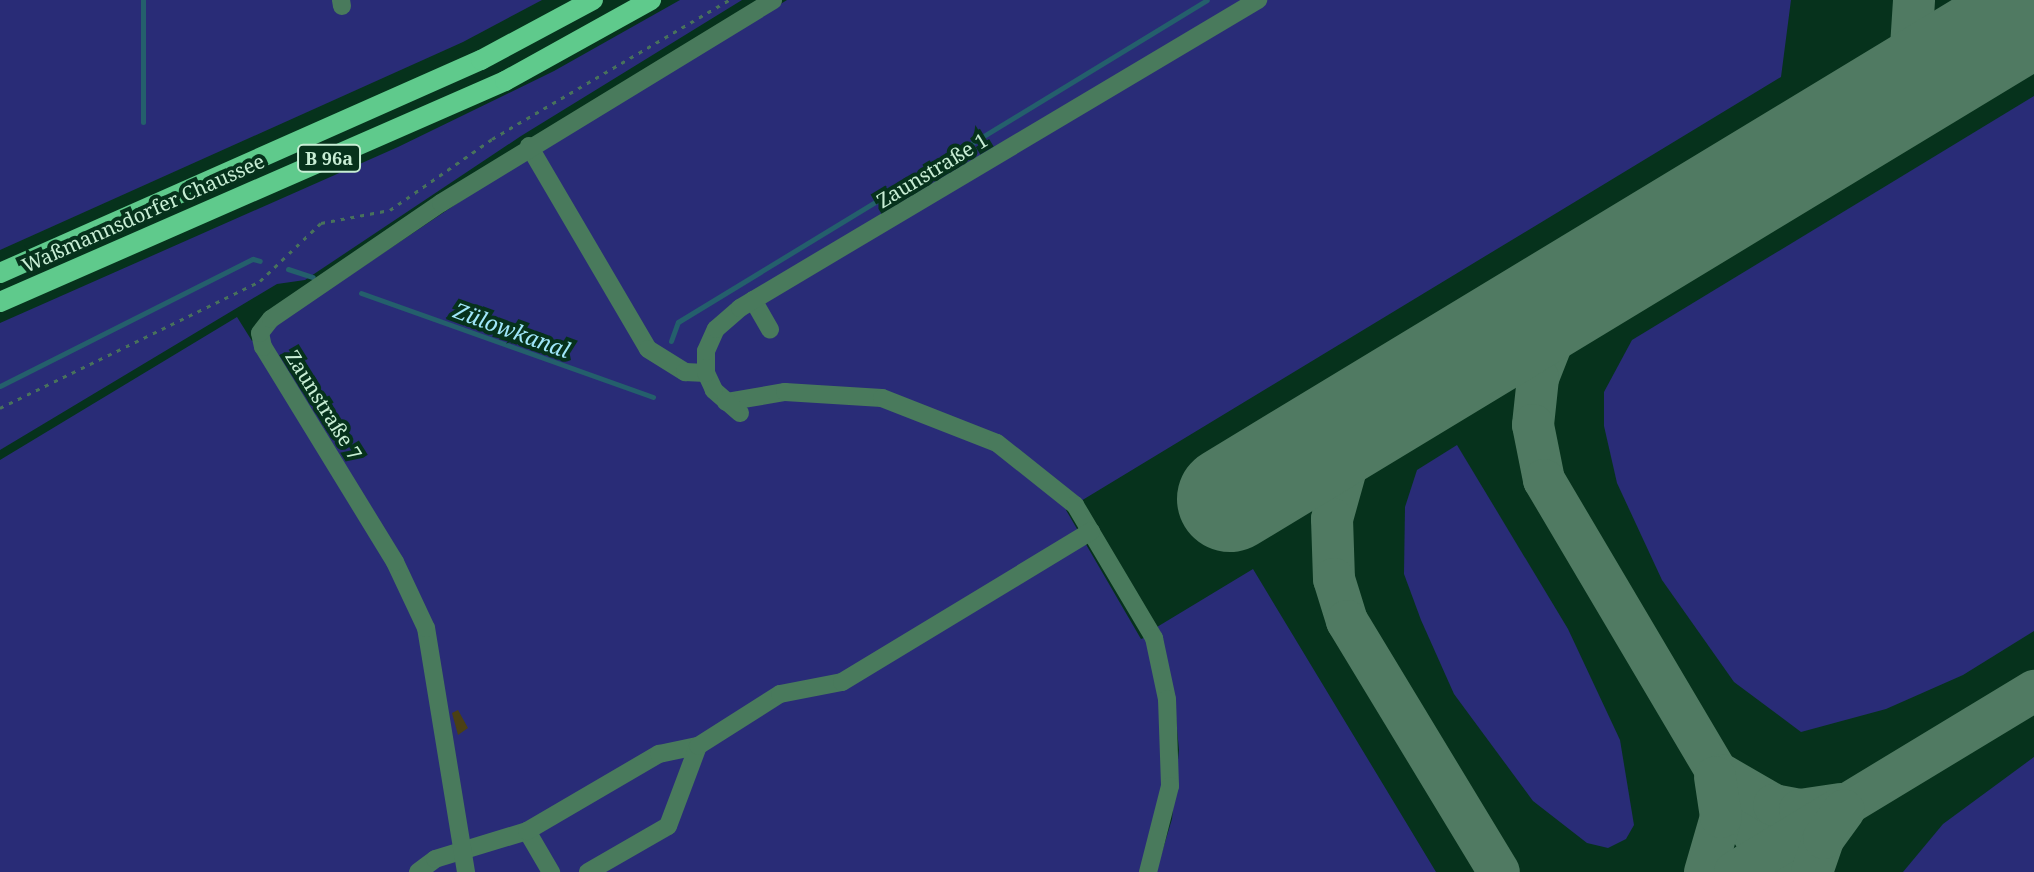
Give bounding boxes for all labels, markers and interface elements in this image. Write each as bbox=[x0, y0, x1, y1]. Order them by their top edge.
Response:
street label: Zaunstraße 1 bbox=[872, 128, 992, 212]
road number: B 96a bbox=[297, 144, 361, 172]
street label: Waßmannsdorfer Chaussee bbox=[18, 149, 268, 277]
water label: Zülowkanal bbox=[450, 297, 574, 363]
street label: Zaunstraße 7 bbox=[281, 346, 367, 464]

